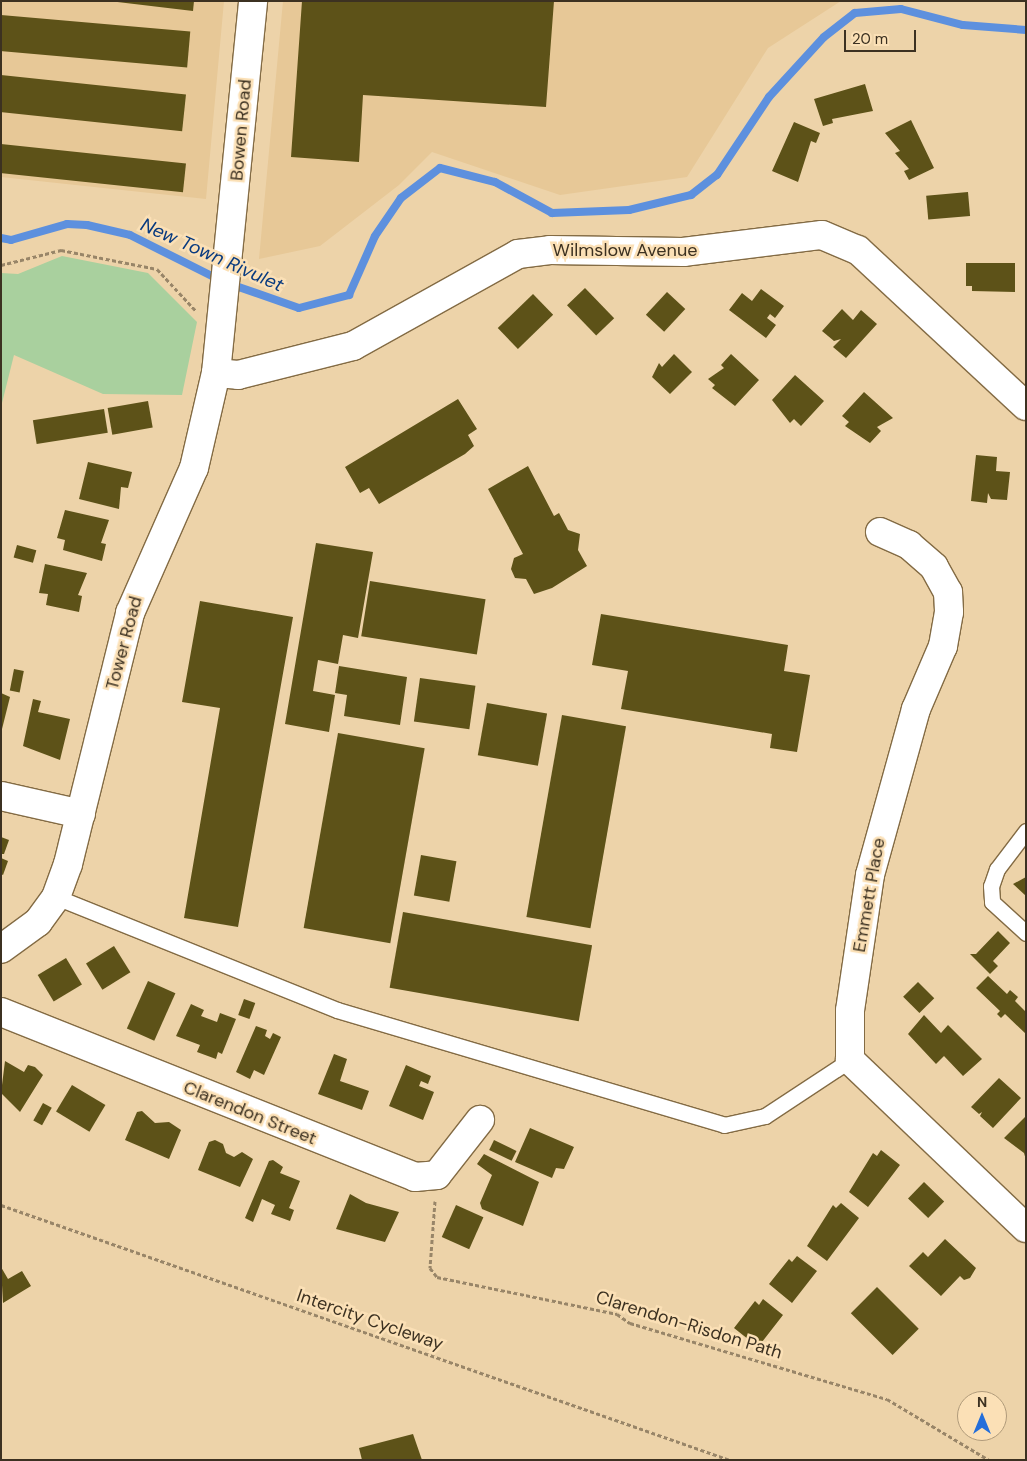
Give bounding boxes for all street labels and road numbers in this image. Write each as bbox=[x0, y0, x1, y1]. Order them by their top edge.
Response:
street label: Bowen Road bbox=[226, 78, 256, 182]
street label: Wilmslow Avenue bbox=[553, 239, 697, 261]
street label: Tower Road bbox=[101, 594, 147, 692]
street label: Emmett Place bbox=[848, 836, 890, 954]
street label: Clarendon Street bbox=[180, 1076, 320, 1150]
street label: Intercity Cycleway bbox=[294, 1285, 446, 1355]
street label: Clarendon-Risdon Path bbox=[593, 1286, 785, 1364]

